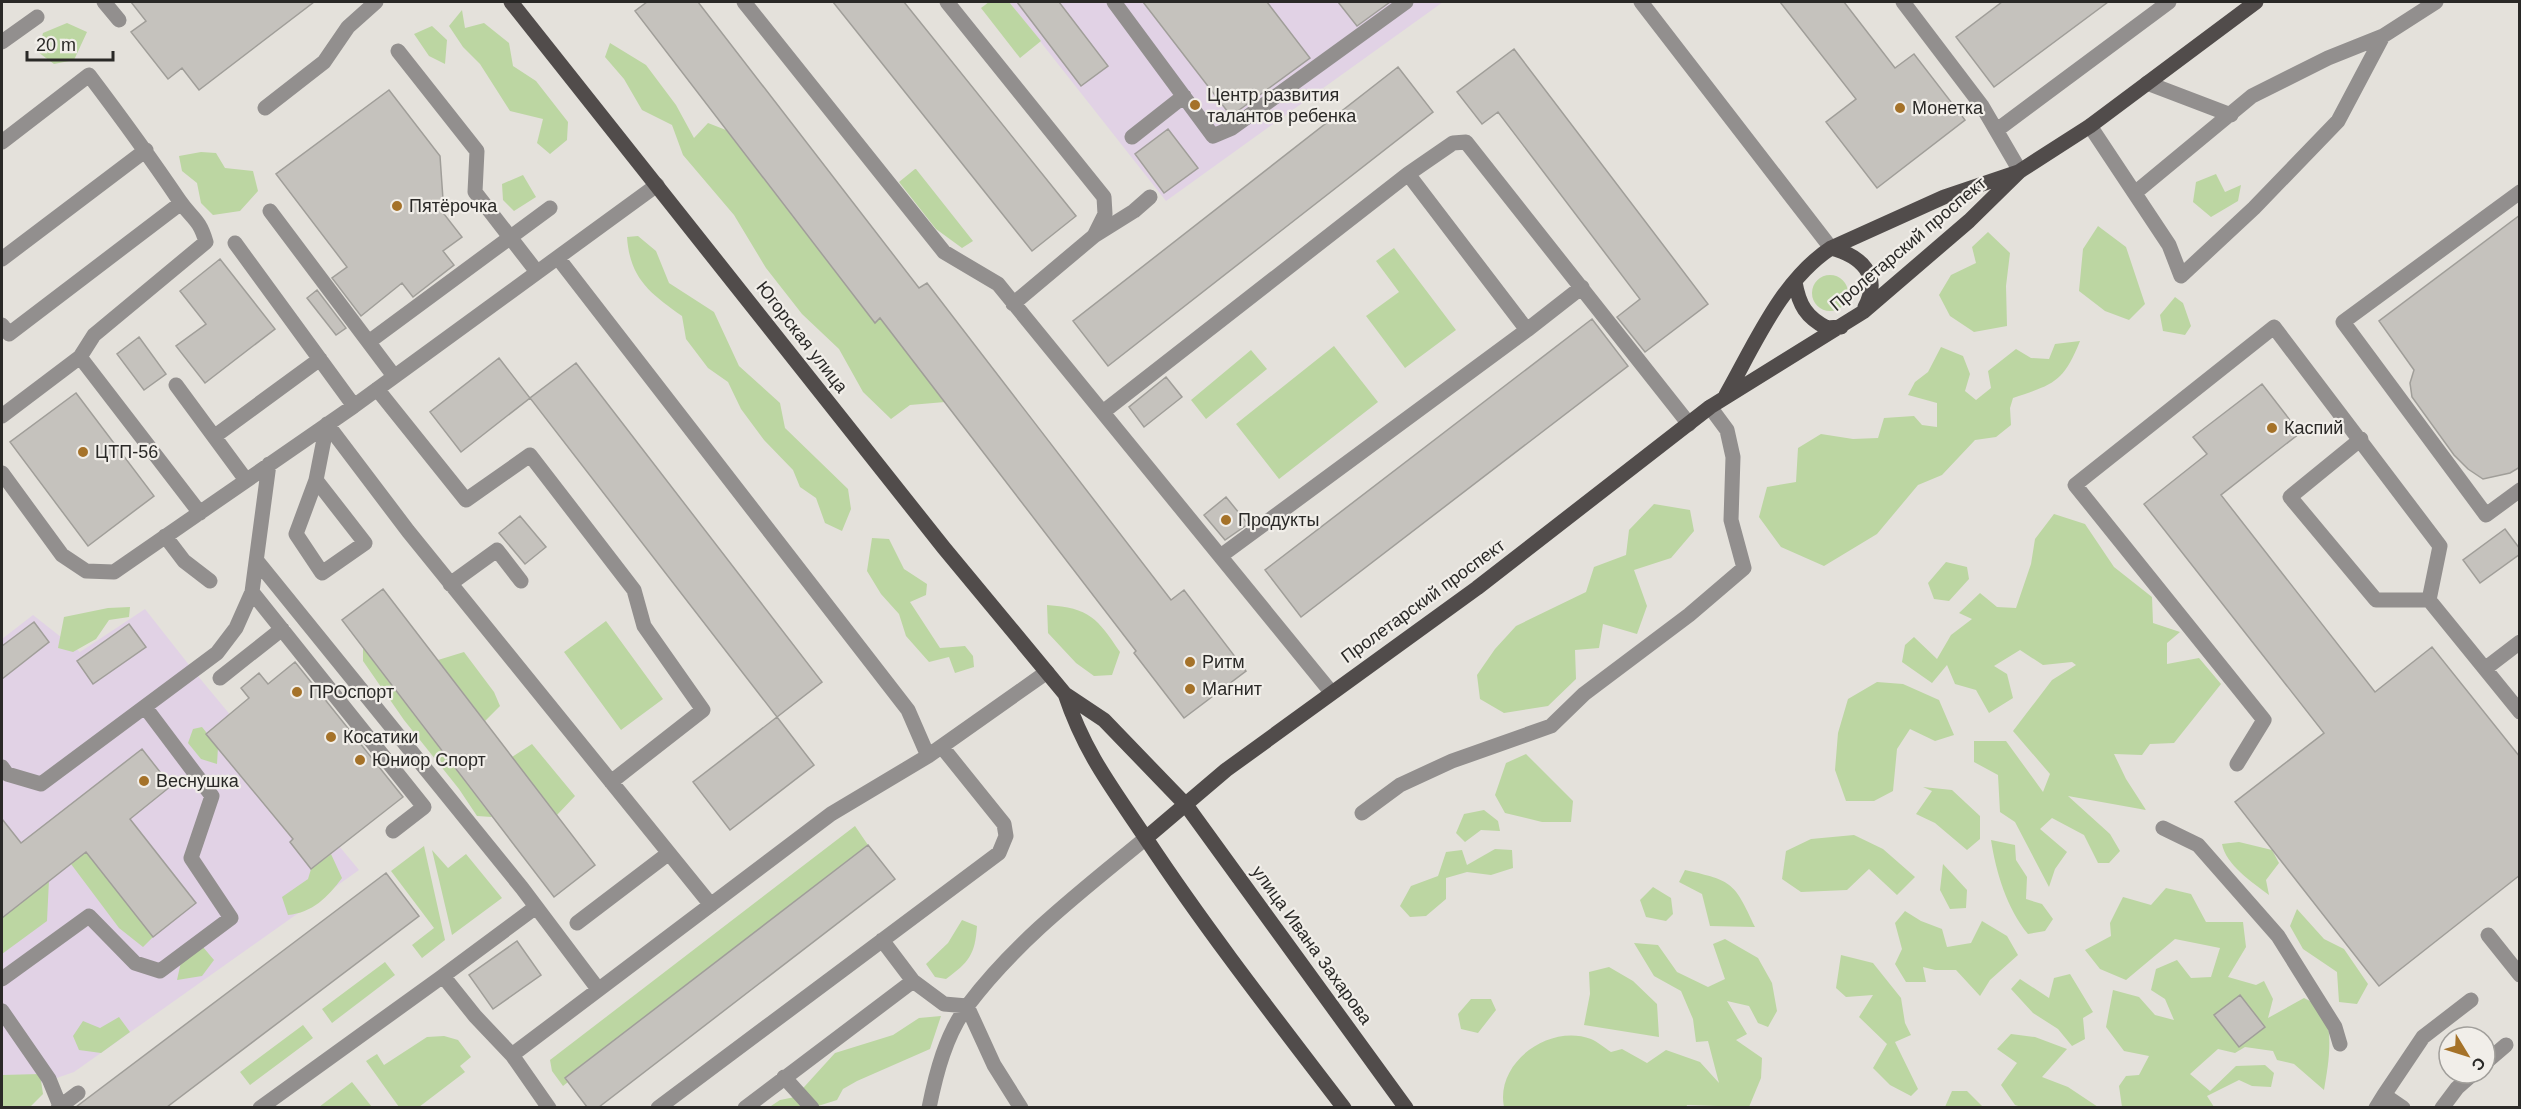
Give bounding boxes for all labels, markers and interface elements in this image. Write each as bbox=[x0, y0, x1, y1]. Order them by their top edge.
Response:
scale bar bbox=[27, 24, 112, 62]
text: 20 m bbox=[36, 35, 76, 55]
place label: Центр развития талантов ребенка bbox=[1207, 85, 1357, 126]
marker: Центр развития талантов ребенка bbox=[1188, 98, 1202, 112]
place label: Монетка bbox=[1912, 98, 1984, 118]
marker: Монетка bbox=[1893, 101, 1907, 115]
street label: Пролетарский проспект bbox=[1826, 173, 1990, 315]
place label: Пятёрочка bbox=[409, 196, 498, 216]
marker: Пятёрочка bbox=[390, 199, 404, 213]
street label: Югорская улица bbox=[752, 277, 852, 397]
place label: Каспий bbox=[2284, 418, 2343, 438]
marker: Каспий bbox=[2265, 421, 2279, 435]
place label: ЦТП-56 bbox=[95, 442, 158, 462]
marker: ЦТП-56 bbox=[76, 445, 90, 459]
place label: Продукты bbox=[1238, 510, 1319, 530]
marker: Продукты bbox=[1219, 513, 1233, 527]
street label: Пролетарский проспект bbox=[1337, 535, 1509, 667]
place label: Ритм bbox=[1202, 652, 1245, 672]
marker: Ритм bbox=[1183, 655, 1197, 669]
place label: Магнит bbox=[1202, 679, 1262, 699]
place label: ПРОспорт bbox=[309, 682, 394, 702]
marker: Магнит bbox=[1183, 682, 1197, 696]
marker: ПРОспорт bbox=[290, 685, 304, 699]
place label: Косатики bbox=[343, 727, 418, 747]
marker: Косатики bbox=[324, 730, 338, 744]
place label: Юниор Спорт bbox=[372, 750, 486, 770]
marker: Юниор Спорт bbox=[353, 753, 367, 767]
place label: Веснушка bbox=[156, 771, 240, 791]
marker: Веснушка bbox=[137, 774, 151, 788]
street label: улица Ивана Захарова bbox=[1248, 862, 1377, 1029]
north arrow bbox=[2437, 1025, 2497, 1085]
text: С bbox=[2468, 1054, 2489, 1074]

